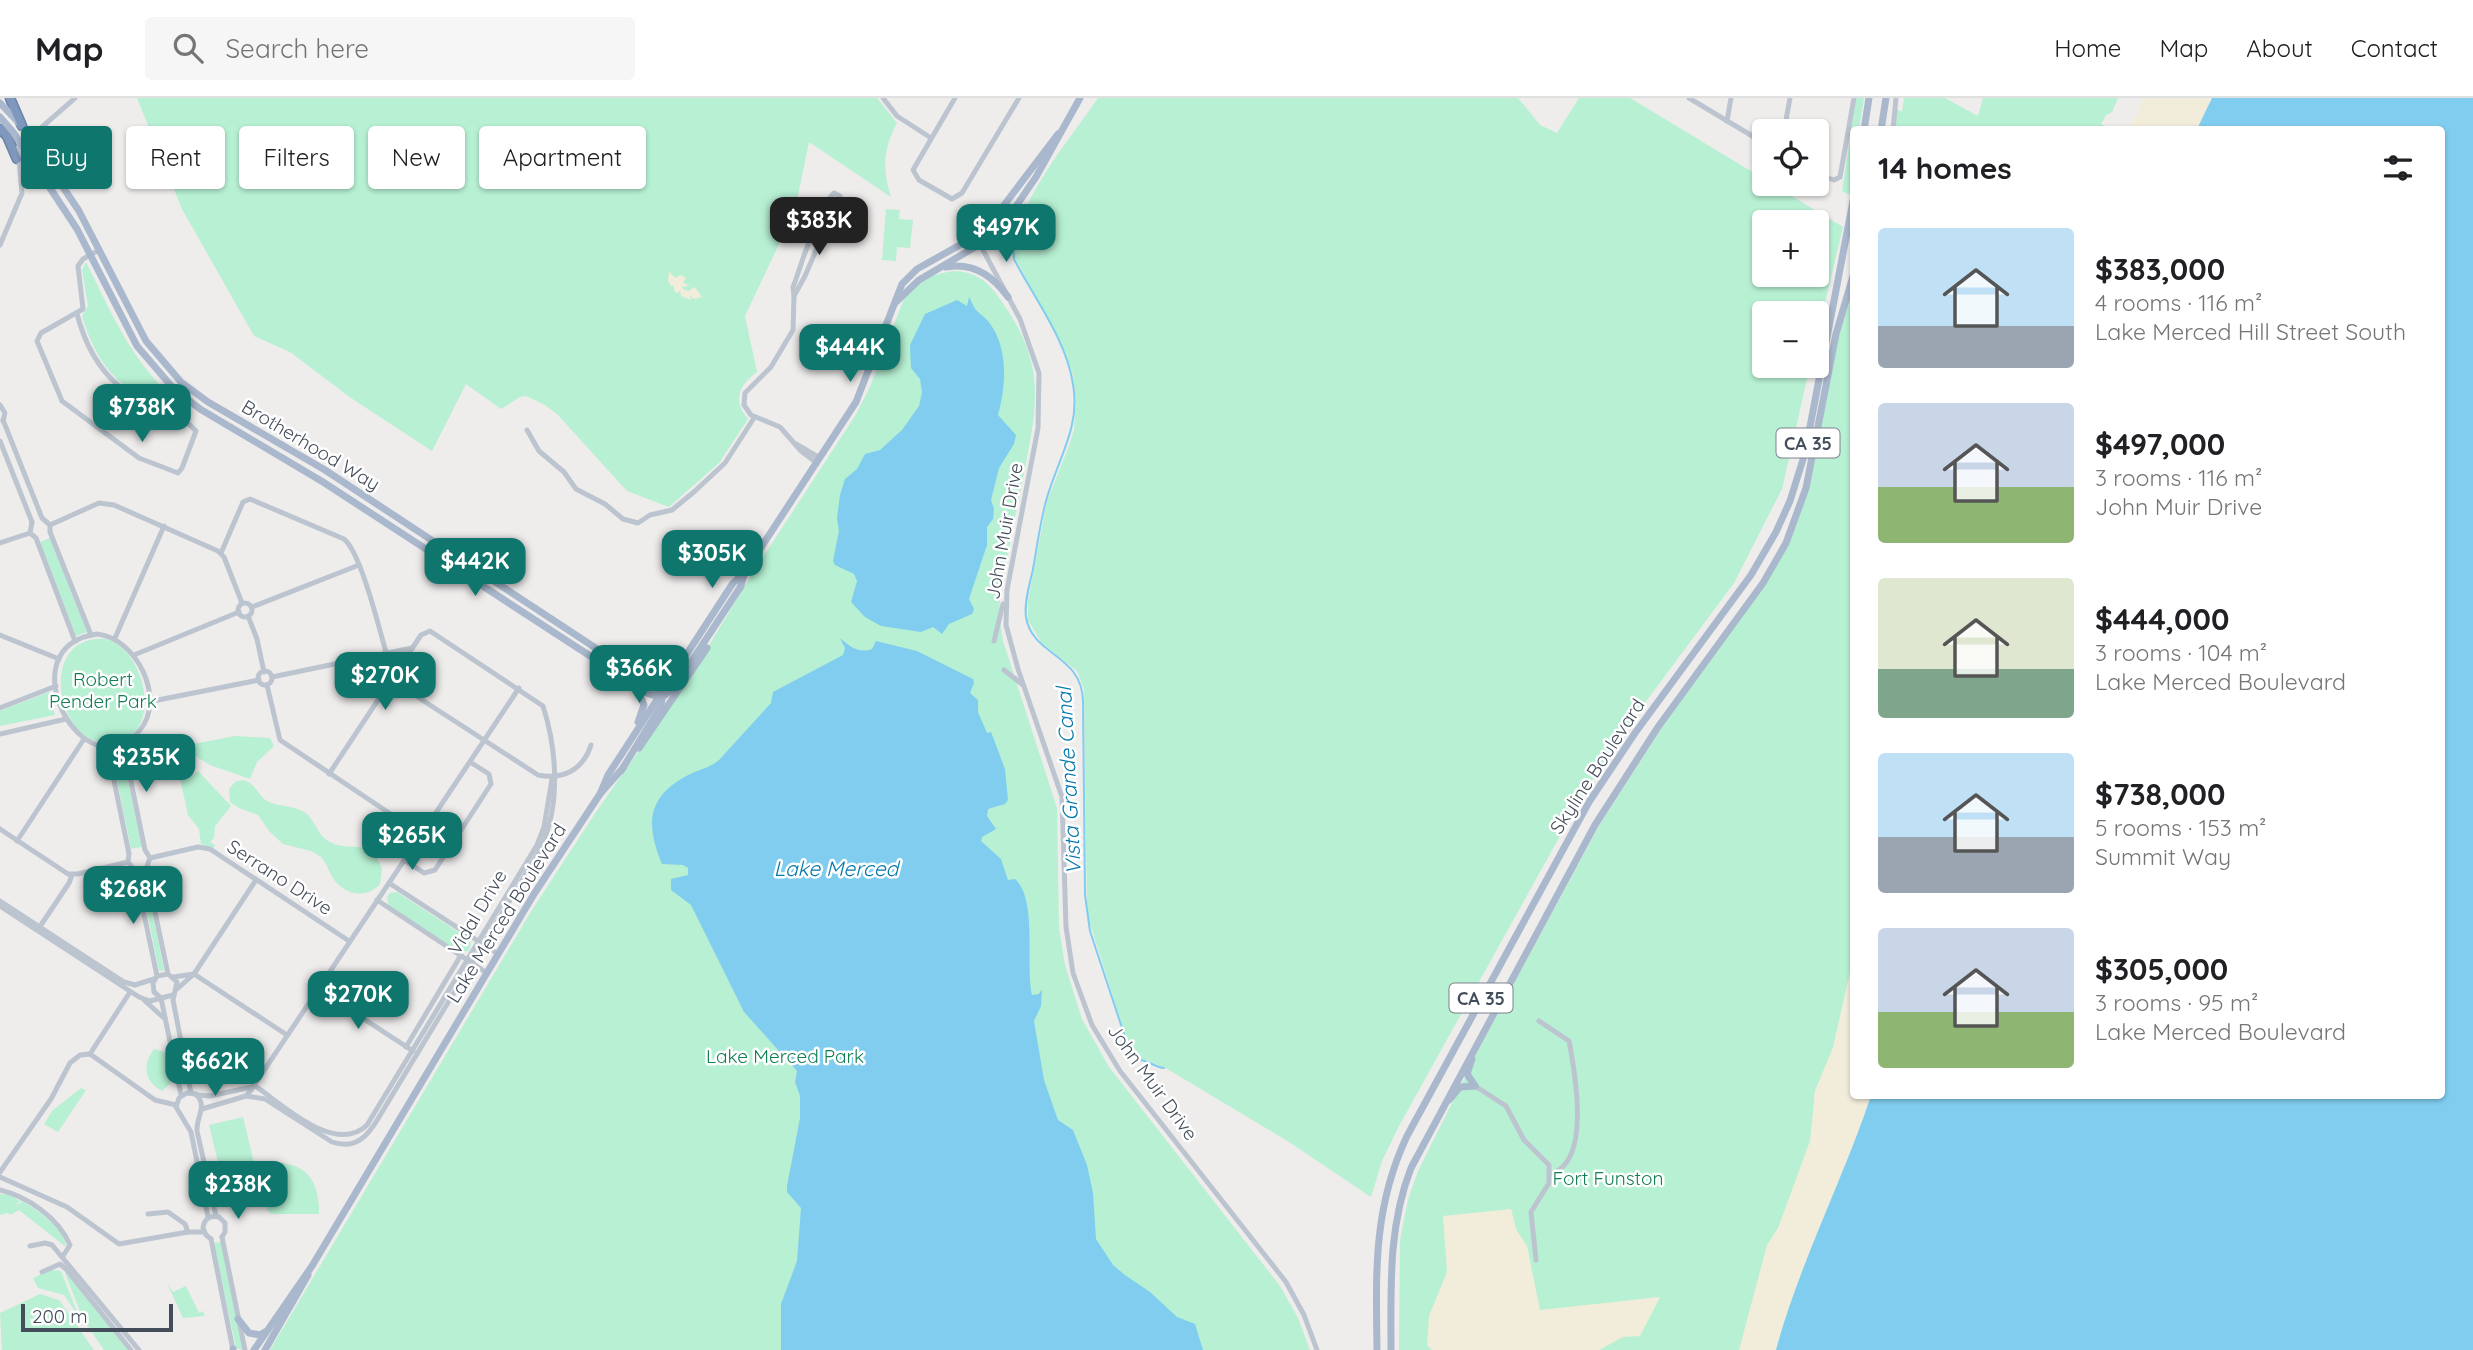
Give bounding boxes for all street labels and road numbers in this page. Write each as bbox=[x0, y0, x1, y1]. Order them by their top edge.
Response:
street label: Brotherhood Way bbox=[238, 394, 384, 496]
road number: CA 35 bbox=[1776, 428, 1840, 458]
street label: John Muir Drive bbox=[980, 461, 1028, 601]
street label: Skyline Boulevard bbox=[1544, 694, 1650, 838]
street label: Lake Merced Boulevard bbox=[441, 819, 571, 1007]
street label: Serrano Drive bbox=[223, 834, 337, 920]
street label: Vidal Drive bbox=[442, 865, 512, 959]
road number: CA 35 bbox=[1450, 984, 1512, 1013]
street label: John Muir Drive bbox=[1103, 1019, 1203, 1145]

